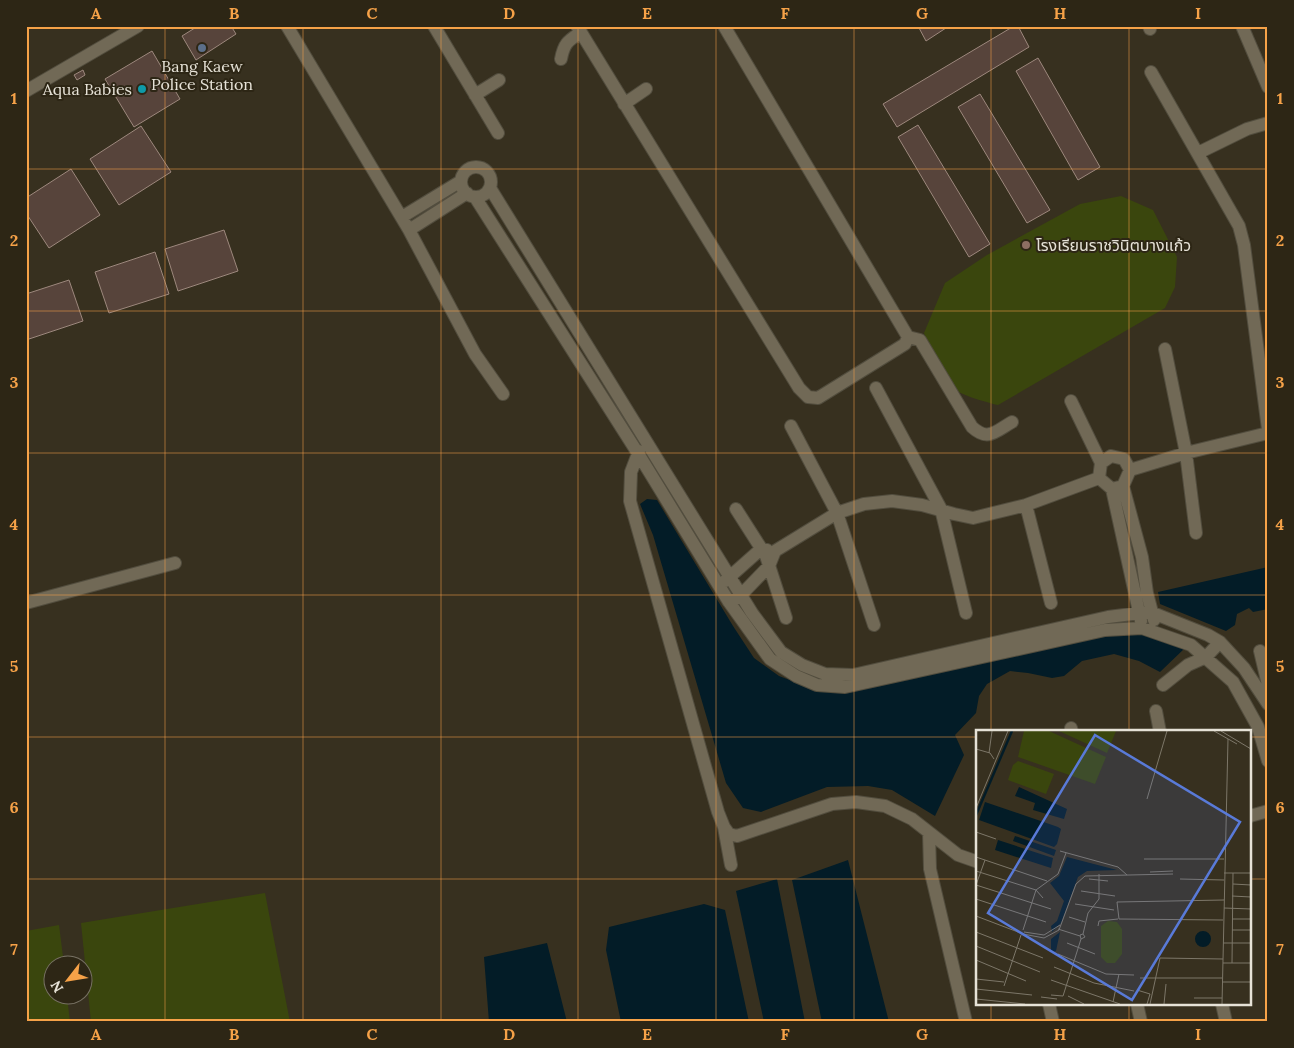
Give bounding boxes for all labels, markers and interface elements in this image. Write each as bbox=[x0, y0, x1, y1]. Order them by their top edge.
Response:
text: A bbox=[91, 3, 102, 23]
text: B bbox=[229, 3, 240, 23]
text: C bbox=[366, 3, 378, 23]
text: D bbox=[503, 3, 515, 23]
text: E bbox=[642, 3, 652, 23]
text: F bbox=[780, 3, 790, 23]
text: G bbox=[916, 3, 928, 23]
text: H bbox=[1054, 3, 1067, 23]
text: I bbox=[1195, 3, 1201, 23]
marker: Bang Kaew Police Station bbox=[196, 42, 208, 54]
place label: Bang Kaew Police Station bbox=[151, 56, 253, 94]
place label: Aqua Babies bbox=[42, 79, 132, 99]
marker: Aqua Babies bbox=[136, 83, 148, 95]
text: 1 bbox=[11, 88, 17, 108]
text: 1 bbox=[1277, 88, 1283, 108]
text: 2 bbox=[10, 230, 18, 250]
text: 2 bbox=[1276, 230, 1284, 250]
place label: โรงเรียนราชวินิตบางแก้ว bbox=[1036, 235, 1191, 255]
marker: โรงเรียนราชวินิตบางแก้ว bbox=[1020, 239, 1032, 251]
text: 3 bbox=[10, 372, 19, 392]
text: 3 bbox=[1276, 372, 1285, 392]
text: 4 bbox=[10, 514, 19, 534]
text: 4 bbox=[1276, 514, 1285, 534]
text: 5 bbox=[10, 656, 19, 676]
text: 5 bbox=[1276, 656, 1285, 676]
inset map bbox=[976, 730, 1252, 1006]
text: 6 bbox=[9, 797, 19, 817]
text: 6 bbox=[1275, 797, 1285, 817]
text: 7 bbox=[10, 939, 18, 959]
text: 7 bbox=[1276, 939, 1284, 959]
north arrow bbox=[42, 956, 92, 1006]
text: N bbox=[46, 977, 67, 996]
text: A bbox=[91, 1024, 102, 1044]
text: B bbox=[229, 1024, 240, 1044]
text: C bbox=[366, 1024, 378, 1044]
text: D bbox=[503, 1024, 515, 1044]
text: E bbox=[642, 1024, 652, 1044]
text: F bbox=[780, 1024, 790, 1044]
text: G bbox=[916, 1024, 928, 1044]
text: H bbox=[1054, 1024, 1067, 1044]
text: I bbox=[1195, 1024, 1201, 1044]

